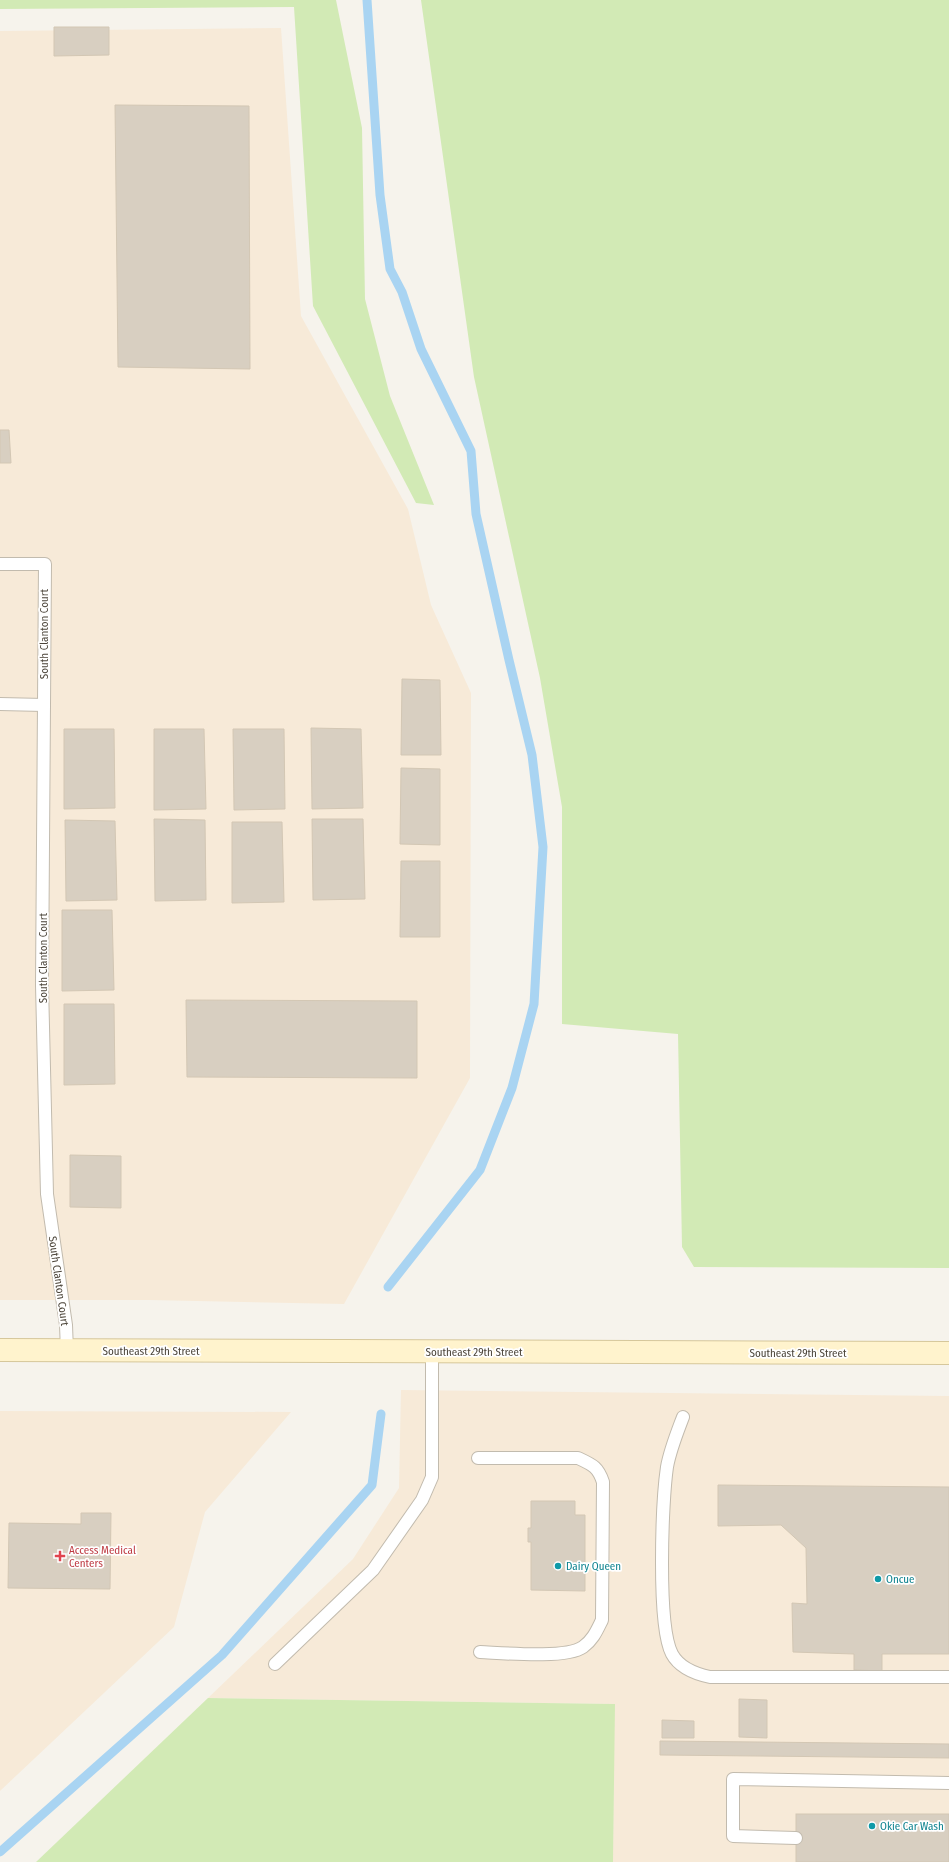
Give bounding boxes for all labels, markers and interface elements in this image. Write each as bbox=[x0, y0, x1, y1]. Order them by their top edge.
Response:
street label: South Clanton Court bbox=[38, 588, 51, 679]
street label: South Clanton Court bbox=[37, 912, 50, 1003]
street label: South Clanton Court bbox=[46, 1235, 71, 1327]
street label: Southeast 29th Street bbox=[102, 1345, 200, 1358]
street label: Southeast 29th Street bbox=[425, 1346, 523, 1359]
street label: Southeast 29th Street bbox=[749, 1347, 847, 1360]
place label: Access Medical Centers bbox=[69, 1544, 136, 1570]
marker: Access Medical Centers bbox=[54, 1550, 66, 1562]
place label: Dairy Queen bbox=[566, 1560, 621, 1573]
marker: Dairy Queen bbox=[553, 1561, 563, 1571]
place label: Oncue bbox=[886, 1573, 915, 1586]
marker: Oncue bbox=[873, 1574, 883, 1584]
place label: Okie Car Wash bbox=[880, 1820, 944, 1833]
marker: Okie Car Wash bbox=[867, 1821, 877, 1831]

